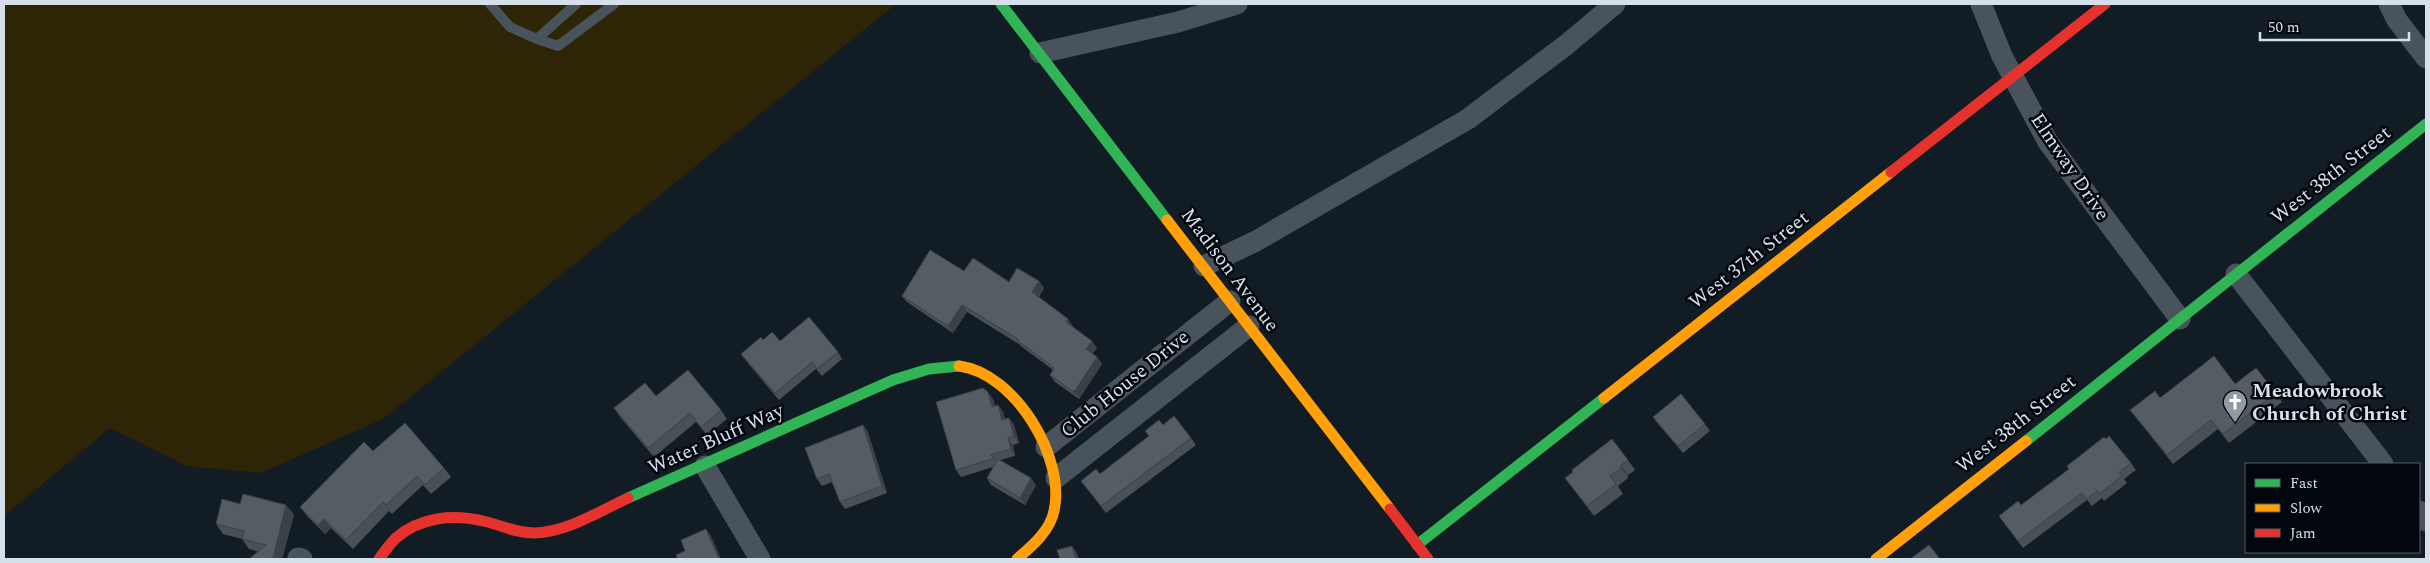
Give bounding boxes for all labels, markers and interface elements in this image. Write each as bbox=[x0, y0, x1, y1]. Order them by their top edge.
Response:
scale bar bbox=[2260, 10, 2409, 42]
text: 50 m bbox=[2268, 16, 2300, 39]
street label: Elmway Drive bbox=[2023, 107, 2117, 227]
street label: West 38th Street bbox=[2264, 118, 2398, 232]
street label: Madison Avenue bbox=[1173, 202, 1287, 338]
street label: West 37th Street bbox=[1682, 203, 1816, 317]
street label: Club House Drive bbox=[1054, 323, 1196, 445]
street label: West 38th Street bbox=[1949, 367, 2083, 481]
place label: Meadowbrook Church of Christ bbox=[2252, 376, 2407, 429]
church icon: Meadowbrook Church of Christ bbox=[2222, 389, 2248, 423]
street label: Water Bluff Way bbox=[643, 395, 790, 482]
legend bbox=[2245, 463, 2420, 553]
text: Fast bbox=[2290, 472, 2318, 495]
text: Slow bbox=[2290, 497, 2322, 520]
text: Jam bbox=[2290, 522, 2316, 545]

